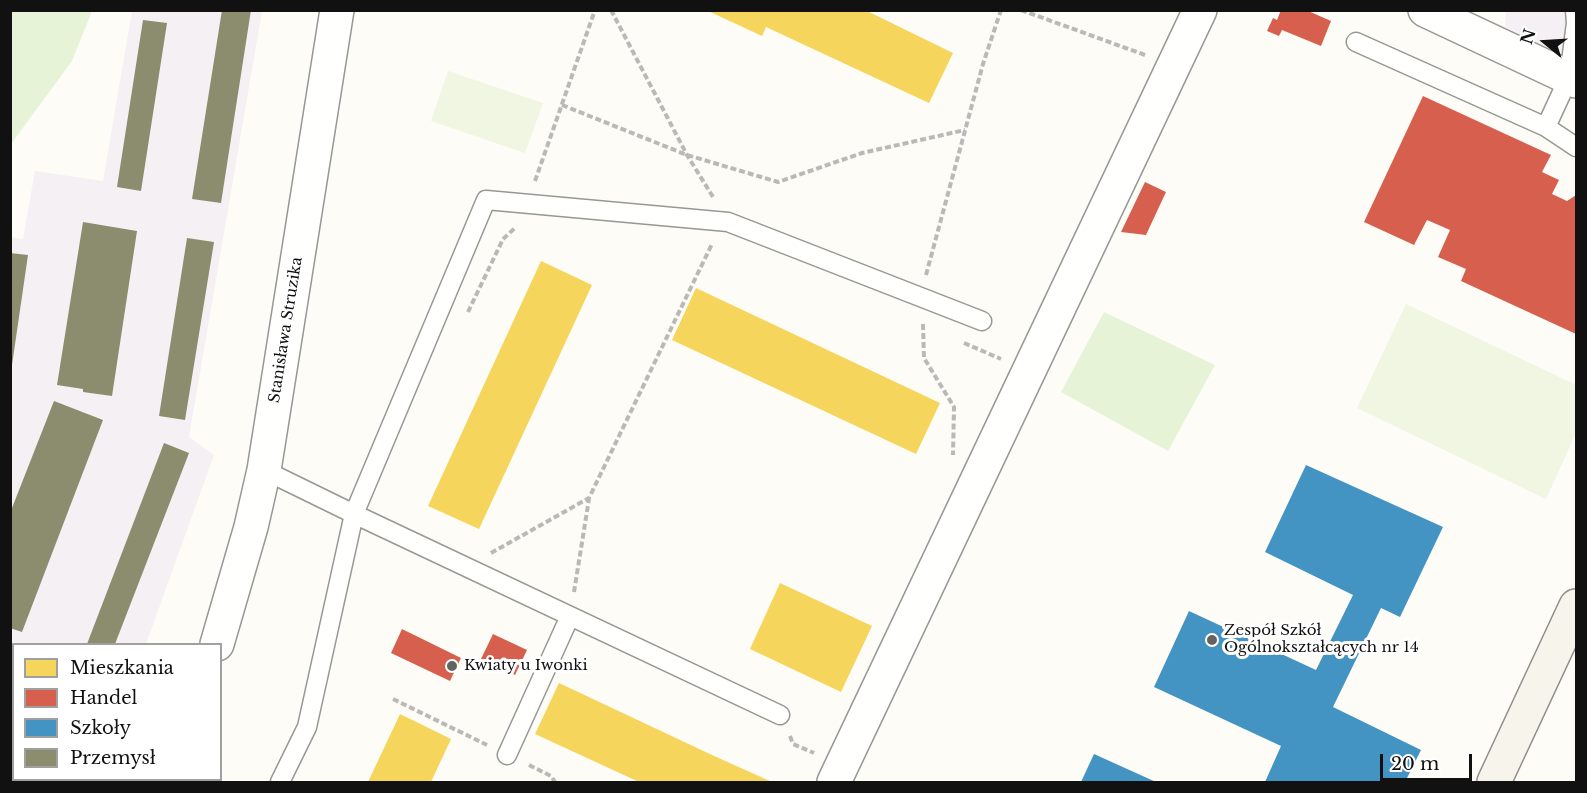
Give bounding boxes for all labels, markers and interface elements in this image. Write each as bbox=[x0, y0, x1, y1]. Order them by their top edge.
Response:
north arrow bbox=[1515, 12, 1575, 72]
text: N bbox=[1516, 26, 1540, 47]
street label: Stanisława Struzika bbox=[266, 256, 306, 404]
place label: Zespół Szkół Ogólnokształcących nr 14 bbox=[1224, 622, 1419, 657]
marker: Zespół Szkół Ogólnokształcących nr 14 bbox=[1205, 633, 1219, 647]
legend bbox=[12, 643, 222, 781]
text: Mieszkania bbox=[70, 657, 174, 679]
place label: Kwiaty u Iwonki bbox=[464, 657, 588, 675]
marker: Kwiaty u Iwonki bbox=[445, 659, 459, 673]
text: Handel bbox=[70, 687, 137, 709]
text: Szkoły bbox=[70, 717, 131, 739]
scale bar bbox=[1383, 742, 1474, 780]
text: Przemysł bbox=[70, 747, 156, 769]
text: 20 m bbox=[1391, 753, 1439, 775]

